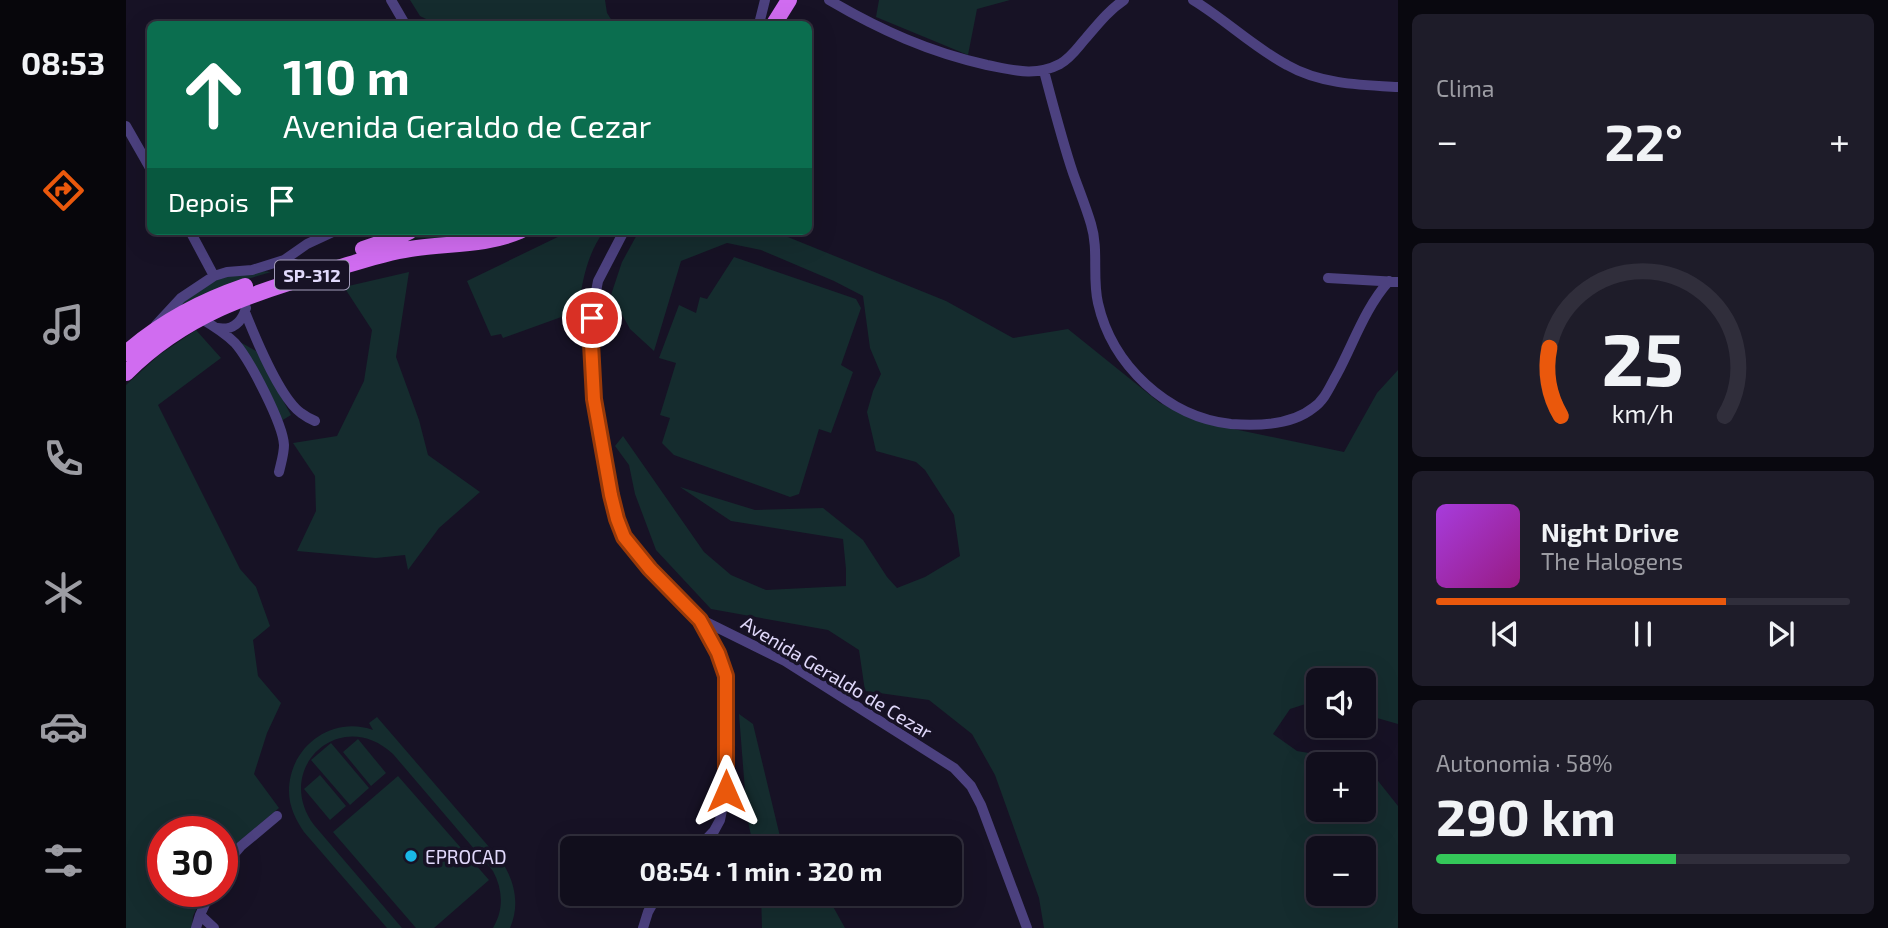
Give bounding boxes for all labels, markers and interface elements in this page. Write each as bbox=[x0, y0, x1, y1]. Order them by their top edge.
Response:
text: 08:53 bbox=[21, 43, 105, 81]
text: 110 m bbox=[283, 46, 410, 105]
icon: ahead bbox=[168, 49, 259, 140]
text: Clima bbox=[1436, 74, 1494, 102]
text: Avenida Geraldo de Cezar bbox=[283, 106, 651, 144]
text: 22° bbox=[1604, 109, 1683, 171]
text: − bbox=[1436, 117, 1458, 163]
text: + bbox=[1829, 117, 1850, 163]
icon: directions bbox=[39, 166, 88, 215]
icon: arrive bbox=[263, 182, 301, 220]
text: Depois bbox=[168, 186, 249, 217]
road number: SP-312 bbox=[275, 260, 349, 290]
pin bbox=[562, 288, 622, 348]
icon: arrive bbox=[573, 299, 611, 337]
icon: music bbox=[39, 300, 88, 349]
text: 25 bbox=[1602, 313, 1684, 401]
text: km/h bbox=[1612, 398, 1674, 428]
icon: phone bbox=[39, 434, 88, 483]
text: Night Drive bbox=[1541, 516, 1679, 547]
text: The Halogens bbox=[1541, 547, 1683, 575]
icon: climate bbox=[39, 568, 88, 617]
street label: Avenida Geraldo de Cezar bbox=[737, 611, 937, 743]
icon: previous bbox=[1486, 615, 1524, 653]
icon: pause bbox=[1624, 615, 1662, 653]
icon: next bbox=[1762, 615, 1800, 653]
map controls bbox=[1306, 668, 1376, 906]
button: sound bbox=[1306, 668, 1376, 738]
icon: car bbox=[39, 702, 88, 751]
text: Autonomia · 58% bbox=[1436, 749, 1613, 777]
button: + bbox=[1306, 752, 1376, 822]
position arrow bbox=[689, 754, 763, 828]
text: 290 km bbox=[1436, 784, 1616, 846]
speed limit sign: 30 bbox=[147, 816, 238, 907]
icon: filters bbox=[39, 836, 88, 885]
button: − bbox=[1306, 836, 1376, 906]
place label: EPROCAD bbox=[425, 845, 507, 868]
marker: EPROCAD bbox=[403, 848, 419, 864]
text: 08:54 · 1 min · 320 m bbox=[639, 855, 883, 886]

